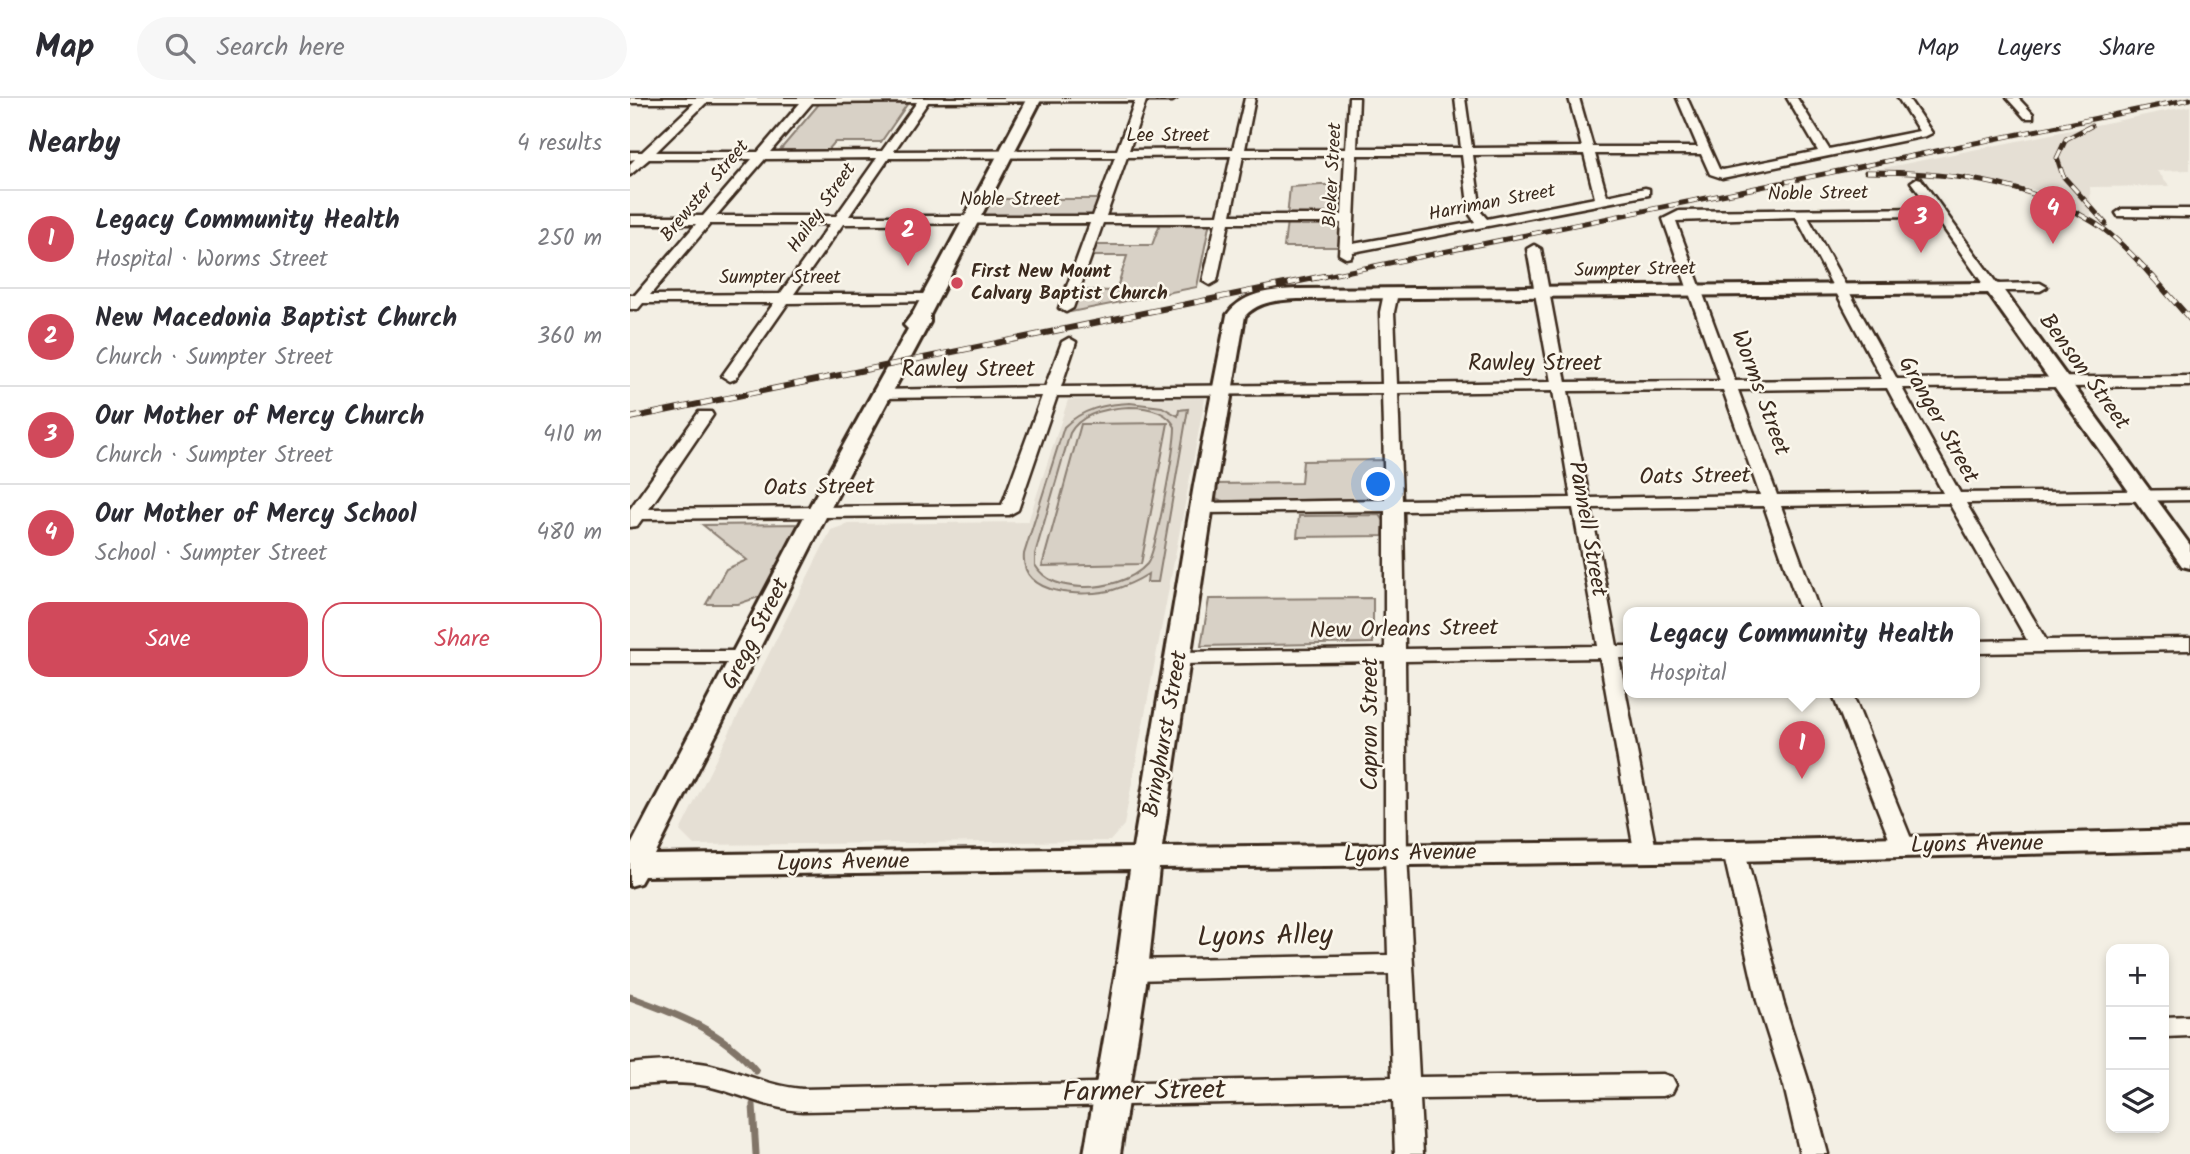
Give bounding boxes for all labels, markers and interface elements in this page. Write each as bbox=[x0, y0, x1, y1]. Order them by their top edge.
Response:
search box bbox=[137, 17, 627, 80]
text: Map bbox=[35, 22, 95, 75]
text: Search here bbox=[217, 27, 345, 69]
icon: search bbox=[161, 29, 199, 67]
text: Map bbox=[1917, 29, 1959, 68]
text: Layers bbox=[1997, 29, 2061, 68]
text: Share bbox=[2099, 29, 2155, 68]
text: Nearby bbox=[28, 120, 120, 168]
street label: Lee Street bbox=[1126, 121, 1210, 151]
street label: Bleker Street bbox=[1315, 121, 1351, 228]
text: 4 results bbox=[517, 126, 602, 162]
street label: Brewster Street bbox=[653, 133, 757, 249]
street label: Hailey Street bbox=[780, 156, 865, 259]
street label: Harriman Street bbox=[1426, 176, 1559, 230]
street label: Noble Street bbox=[1768, 178, 1869, 210]
street label: Noble Street bbox=[960, 185, 1061, 215]
pin: 4 bbox=[2030, 186, 2076, 244]
pin: 3 bbox=[1898, 195, 1944, 253]
text: Legacy Community Health bbox=[95, 200, 400, 242]
pin: 2 bbox=[885, 208, 931, 266]
text: 1 bbox=[48, 221, 54, 257]
text: 250 m bbox=[537, 221, 602, 257]
text: Hospital · Worms Street bbox=[95, 242, 328, 278]
street label: Sumpter Street bbox=[1574, 254, 1697, 286]
place label: First New Mount Calvary Baptist Church bbox=[971, 257, 1168, 309]
street label: Sumpter Street bbox=[719, 263, 841, 293]
marker: First New Mount Calvary Baptist Church bbox=[949, 275, 965, 291]
text: New Macedonia Baptist Church bbox=[95, 298, 457, 340]
street label: Benson Street bbox=[2029, 306, 2140, 439]
text: 2 bbox=[44, 319, 58, 355]
text: 360 m bbox=[537, 319, 602, 355]
street label: Worms Street bbox=[1721, 325, 1800, 462]
text: Church · Sumpter Street bbox=[95, 340, 333, 376]
street label: Rawley Street bbox=[1468, 346, 1603, 382]
street label: Granger Street bbox=[1888, 350, 1988, 491]
street label: Rawley Street bbox=[901, 352, 1036, 388]
text: Our Mother of Mercy Church bbox=[95, 396, 424, 438]
text: 3 bbox=[45, 417, 57, 453]
text: 410 m bbox=[543, 417, 602, 453]
text: Church · Sumpter Street bbox=[95, 438, 333, 474]
street label: Pannell Street bbox=[1557, 458, 1617, 601]
street label: Oats Street bbox=[1639, 458, 1752, 496]
your location bbox=[1361, 467, 1395, 501]
street label: Oats Street bbox=[763, 469, 876, 507]
text: Our Mother of Mercy School bbox=[95, 494, 417, 536]
text: 4 bbox=[45, 515, 57, 551]
text: 480 m bbox=[536, 515, 602, 551]
text: School · Sumpter Street bbox=[95, 536, 327, 572]
street label: Gregg Street bbox=[712, 571, 800, 696]
button: Save bbox=[28, 602, 308, 677]
button: Share bbox=[322, 602, 602, 677]
popup bbox=[1623, 607, 1980, 698]
street label: New Orleans Street bbox=[1309, 610, 1500, 650]
text: Legacy Community Health bbox=[1649, 614, 1954, 656]
street label: Bringhurst Street bbox=[1134, 647, 1199, 820]
street label: Capron Street bbox=[1353, 656, 1389, 791]
text: Hospital bbox=[1649, 656, 1727, 692]
pin: 1 bbox=[1779, 721, 1825, 779]
street label: Lyons Avenue bbox=[1910, 826, 2044, 864]
street label: Lyons Avenue bbox=[1343, 835, 1477, 873]
street label: Lyons Avenue bbox=[776, 844, 910, 882]
street label: Lyons Alley bbox=[1197, 913, 1334, 961]
map controls bbox=[2106, 944, 2169, 1133]
button: + bbox=[2106, 944, 2169, 1007]
button: − bbox=[2106, 1007, 2169, 1070]
street label: Farmer Street bbox=[1062, 1068, 1227, 1116]
button: layers bbox=[2106, 1070, 2169, 1133]

